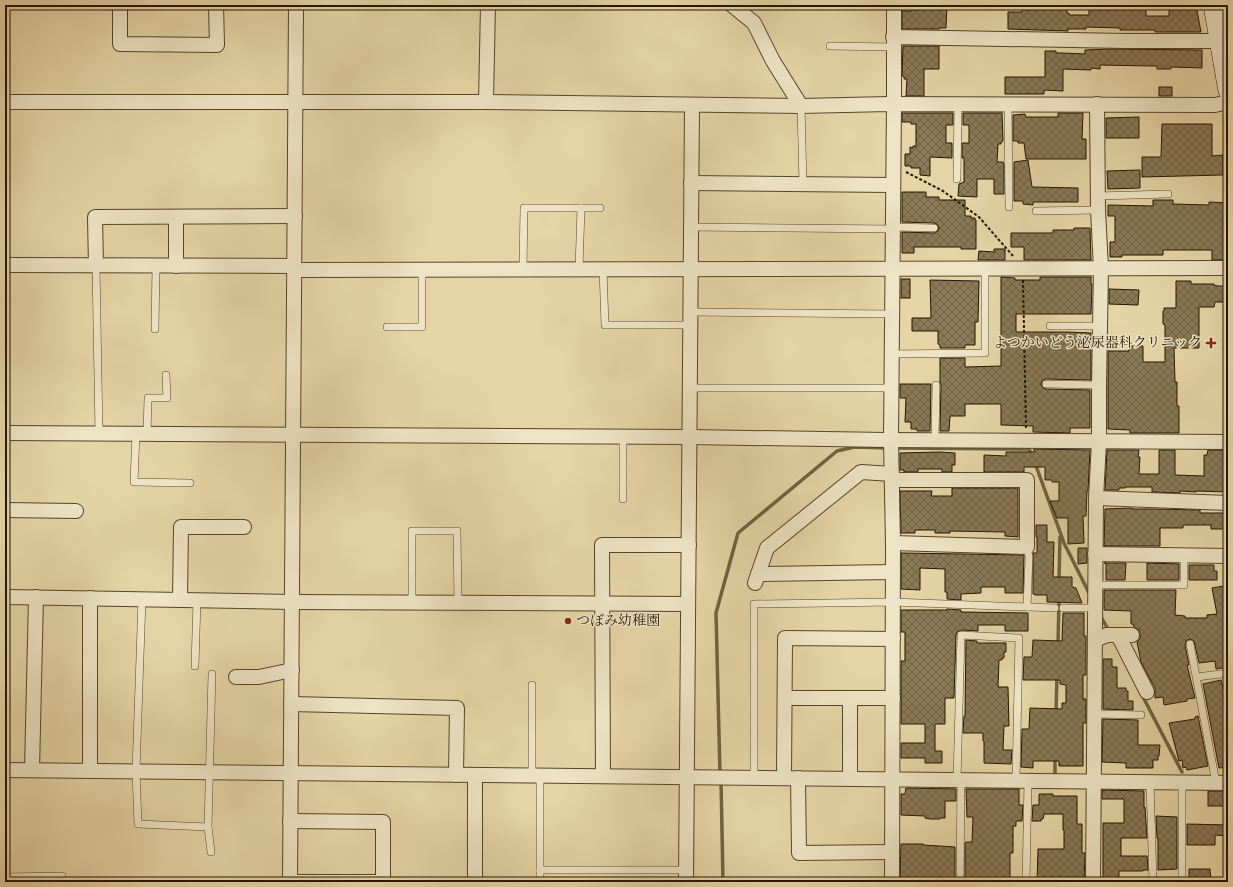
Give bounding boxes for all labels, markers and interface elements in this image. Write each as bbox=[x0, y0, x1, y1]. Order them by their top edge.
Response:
place label: よつかいどう泌尿器科クリニック bbox=[993, 334, 1202, 353]
marker: よつかいどう泌尿器科クリニック bbox=[1205, 337, 1217, 349]
place label: つぼみ幼稚園 bbox=[576, 612, 660, 631]
marker: つぼみ幼稚園 bbox=[563, 616, 573, 626]

